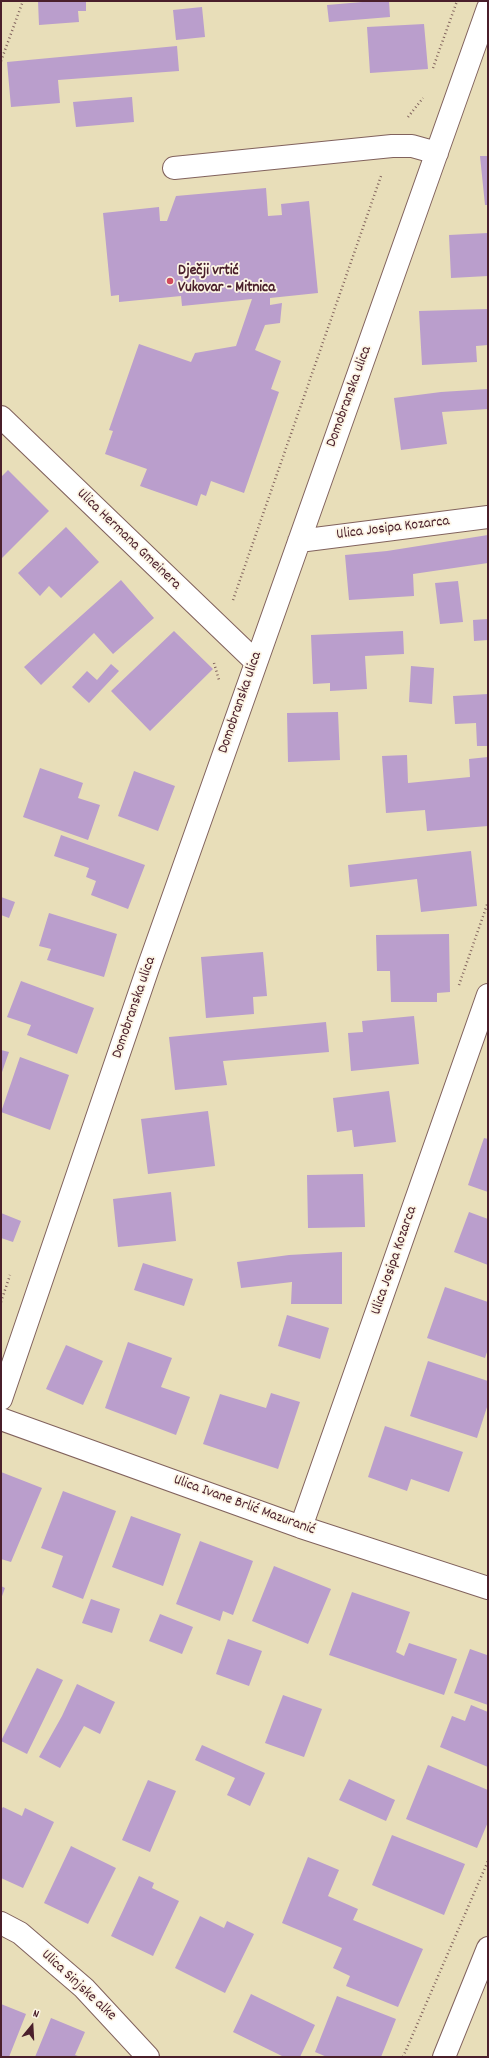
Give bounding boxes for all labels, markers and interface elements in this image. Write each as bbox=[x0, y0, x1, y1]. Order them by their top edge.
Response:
place label: Dječji vrtić Vukovar - Mitnica bbox=[178, 263, 275, 298]
marker: Dječji vrtić Vukovar - Mitnica bbox=[165, 276, 175, 286]
street label: Domobranska ulica bbox=[323, 344, 377, 450]
street label: Ulica Hermana Gmeinera bbox=[72, 486, 184, 594]
street label: Ulica Josipa Kozarca bbox=[336, 513, 450, 545]
street label: Domobranska ulica bbox=[215, 650, 267, 756]
street label: Domobranska ulica bbox=[109, 955, 161, 1061]
street label: Ulica Josipa Kozarca bbox=[368, 1204, 422, 1318]
street label: Ulica Ivane Brlić Mazuranić bbox=[171, 1472, 317, 1540]
street label: Ulica Sinjske alke bbox=[37, 1947, 119, 2025]
north arrow bbox=[12, 2006, 52, 2046]
text: N bbox=[31, 2006, 41, 2023]

